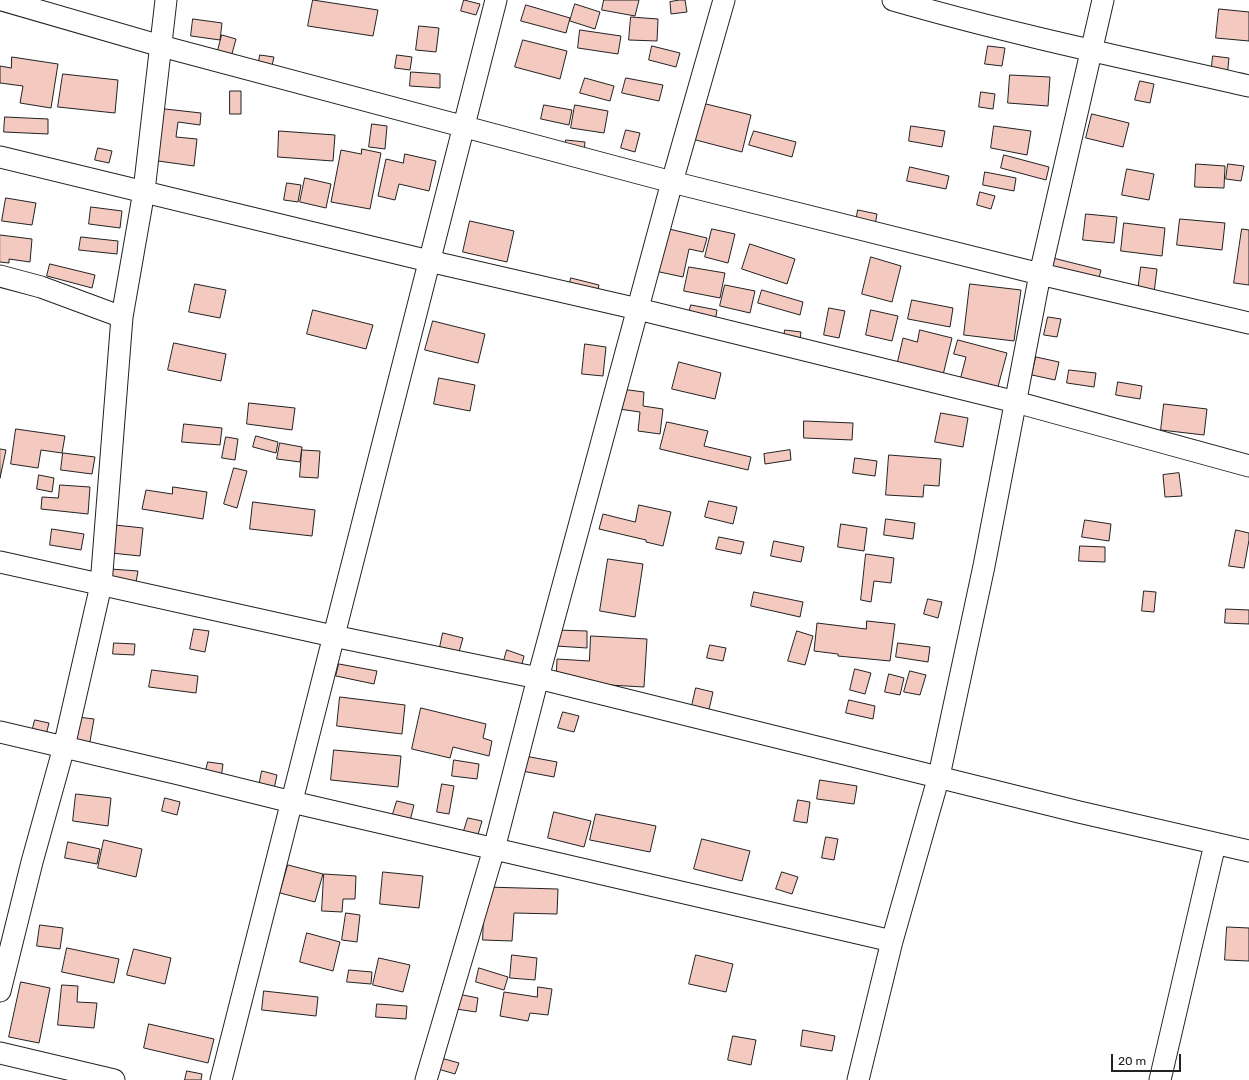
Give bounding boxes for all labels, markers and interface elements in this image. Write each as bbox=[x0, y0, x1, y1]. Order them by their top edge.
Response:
scale bar bbox=[1113, 1046, 1183, 1072]
text: 20 m bbox=[1118, 1054, 1146, 1068]

